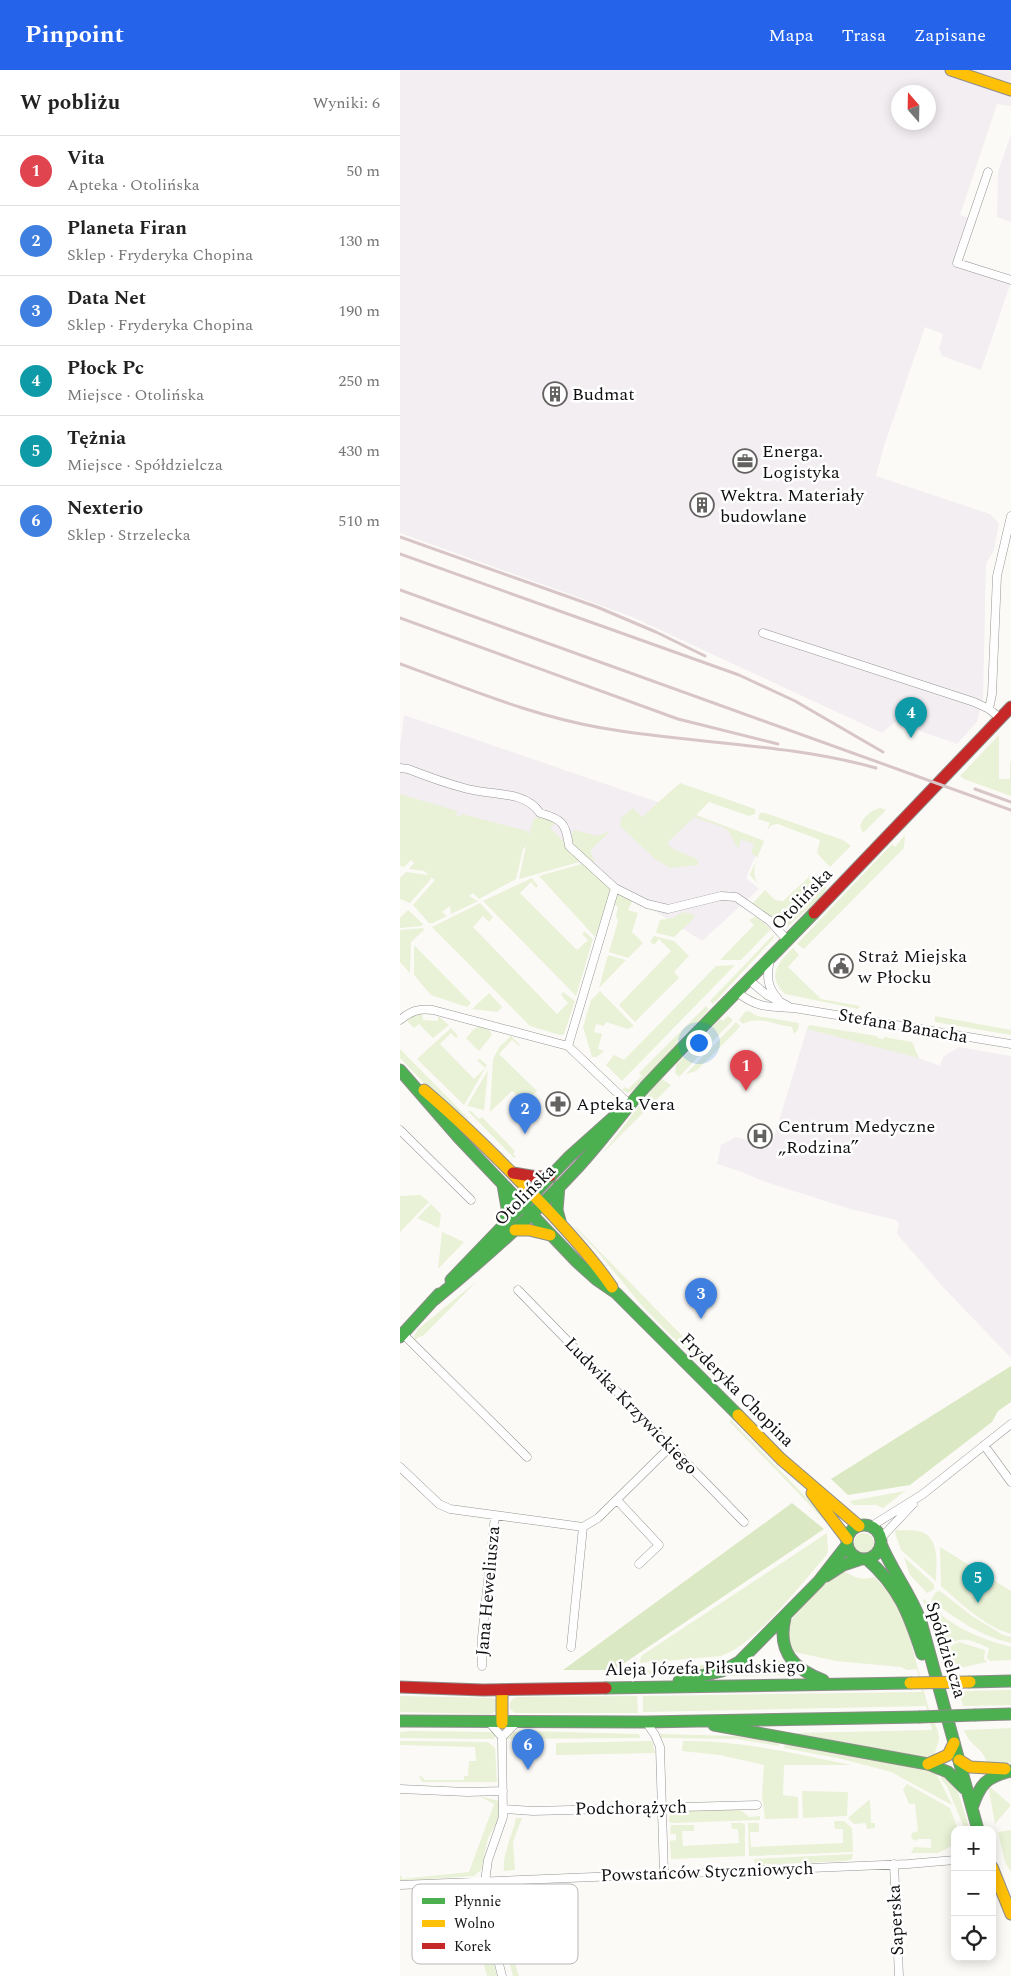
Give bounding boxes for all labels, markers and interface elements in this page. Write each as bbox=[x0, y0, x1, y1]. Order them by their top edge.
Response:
text: Pinpoint bbox=[25, 17, 124, 53]
text: Mapa bbox=[768, 22, 814, 49]
text: Trasa bbox=[842, 22, 886, 49]
text: Zapisane bbox=[914, 22, 986, 49]
north arrow bbox=[891, 85, 936, 130]
text: W pobliżu bbox=[20, 87, 120, 119]
text: Wyniki: 6 bbox=[313, 91, 380, 115]
text: Vita bbox=[67, 144, 105, 173]
text: 1 bbox=[32, 159, 40, 183]
text: 50 m bbox=[346, 159, 380, 183]
text: Apteka · Otolińska bbox=[67, 173, 200, 197]
text: Planeta Firan bbox=[67, 214, 187, 243]
text: 2 bbox=[32, 229, 40, 253]
text: 130 m bbox=[338, 229, 380, 253]
text: Sklep · Fryderyka Chopina bbox=[67, 243, 253, 267]
text: Data Net bbox=[67, 284, 146, 313]
text: 3 bbox=[32, 299, 40, 323]
text: 190 m bbox=[338, 299, 380, 323]
text: Sklep · Fryderyka Chopina bbox=[67, 313, 253, 337]
text: Płock Pc bbox=[67, 354, 144, 383]
text: 4 bbox=[32, 369, 40, 393]
text: 250 m bbox=[338, 369, 380, 393]
building icon: Budmat bbox=[542, 381, 568, 407]
place label: Budmat bbox=[572, 381, 635, 408]
text: Miejsce · Otolińska bbox=[67, 383, 204, 407]
text: Tężnia bbox=[67, 424, 126, 453]
place label: Energa. Logistyka bbox=[762, 438, 840, 486]
text: 5 bbox=[32, 439, 40, 463]
text: 430 m bbox=[338, 439, 380, 463]
office icon: Energa. Logistyka bbox=[732, 448, 758, 474]
text: Miejsce · Spółdzielcza bbox=[67, 453, 223, 477]
place label: Wektra. Materiały budowlane bbox=[720, 482, 865, 530]
building icon: Wektra. Materiały budowlane bbox=[689, 492, 715, 518]
text: Nexterio bbox=[67, 494, 143, 523]
text: 6 bbox=[32, 509, 40, 533]
text: 510 m bbox=[338, 509, 380, 533]
text: Sklep · Strzelecka bbox=[67, 523, 191, 547]
pin: 4 bbox=[895, 697, 927, 738]
street label: Otolińska bbox=[765, 861, 839, 937]
place label: Straż Miejska w Płocku bbox=[857, 943, 967, 991]
public building icon: Straż Miejska w Płocku bbox=[828, 953, 854, 979]
street label: Stefana Banacha bbox=[836, 1001, 970, 1051]
your location bbox=[686, 1030, 712, 1056]
pin: 1 bbox=[730, 1050, 762, 1091]
pharmacy icon: Apteka Vera bbox=[545, 1091, 571, 1117]
place label: Apteka Vera bbox=[576, 1091, 675, 1118]
pin: 2 bbox=[509, 1093, 541, 1134]
place label: Centrum Medyczne „Rodzina” bbox=[778, 1113, 935, 1161]
hospital icon: Centrum Medyczne „Rodzina” bbox=[747, 1123, 773, 1149]
street label: Otolińska bbox=[488, 1158, 562, 1232]
pin: 3 bbox=[685, 1278, 717, 1319]
street label: Fryderyka Chopina bbox=[674, 1327, 801, 1454]
street label: Ludwika Krzywickiego bbox=[558, 1331, 704, 1481]
street label: Jana Heweliusza bbox=[469, 1525, 507, 1657]
pin: 5 bbox=[962, 1562, 994, 1603]
street label: Spółdzielcza bbox=[919, 1599, 973, 1702]
street label: Aleja Józefa Piłsudskiego bbox=[604, 1653, 806, 1683]
pin: 6 bbox=[512, 1729, 544, 1770]
street label: Podchorążych bbox=[575, 1794, 687, 1822]
map controls bbox=[951, 1826, 996, 1961]
button: + bbox=[951, 1826, 996, 1871]
street label: Powstańców Styczniowych bbox=[600, 1855, 814, 1889]
button: − bbox=[951, 1871, 996, 1916]
legend bbox=[412, 1884, 578, 1964]
street label: Saperska bbox=[881, 1884, 911, 1956]
text: Płynnie bbox=[454, 1891, 501, 1912]
text: Wolno bbox=[454, 1913, 495, 1934]
button: locate bbox=[951, 1916, 996, 1961]
text: Korek bbox=[454, 1936, 492, 1957]

